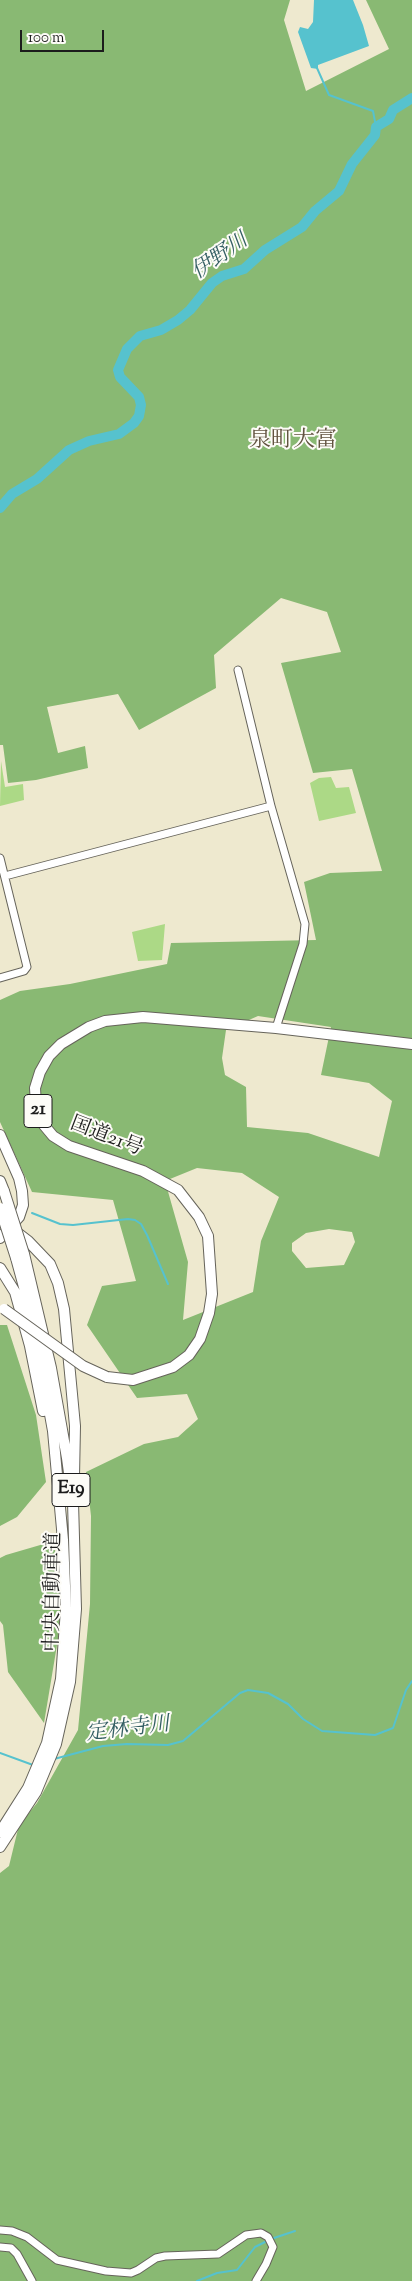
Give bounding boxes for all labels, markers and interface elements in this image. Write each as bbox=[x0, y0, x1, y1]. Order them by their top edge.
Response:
scale bar bbox=[22, 20, 106, 52]
text: 100 m bbox=[28, 28, 64, 49]
water label: 伊野川 bbox=[188, 230, 254, 286]
district label: 泉町大富 bbox=[249, 429, 337, 455]
road number: 21 bbox=[24, 1094, 52, 1128]
street label: 国道21号 bbox=[66, 1113, 146, 1163]
road number: E19 bbox=[52, 1474, 90, 1506]
street label: 中央自動車道 bbox=[42, 1532, 68, 1652]
water label: 定林寺川 bbox=[85, 1713, 171, 1749]

